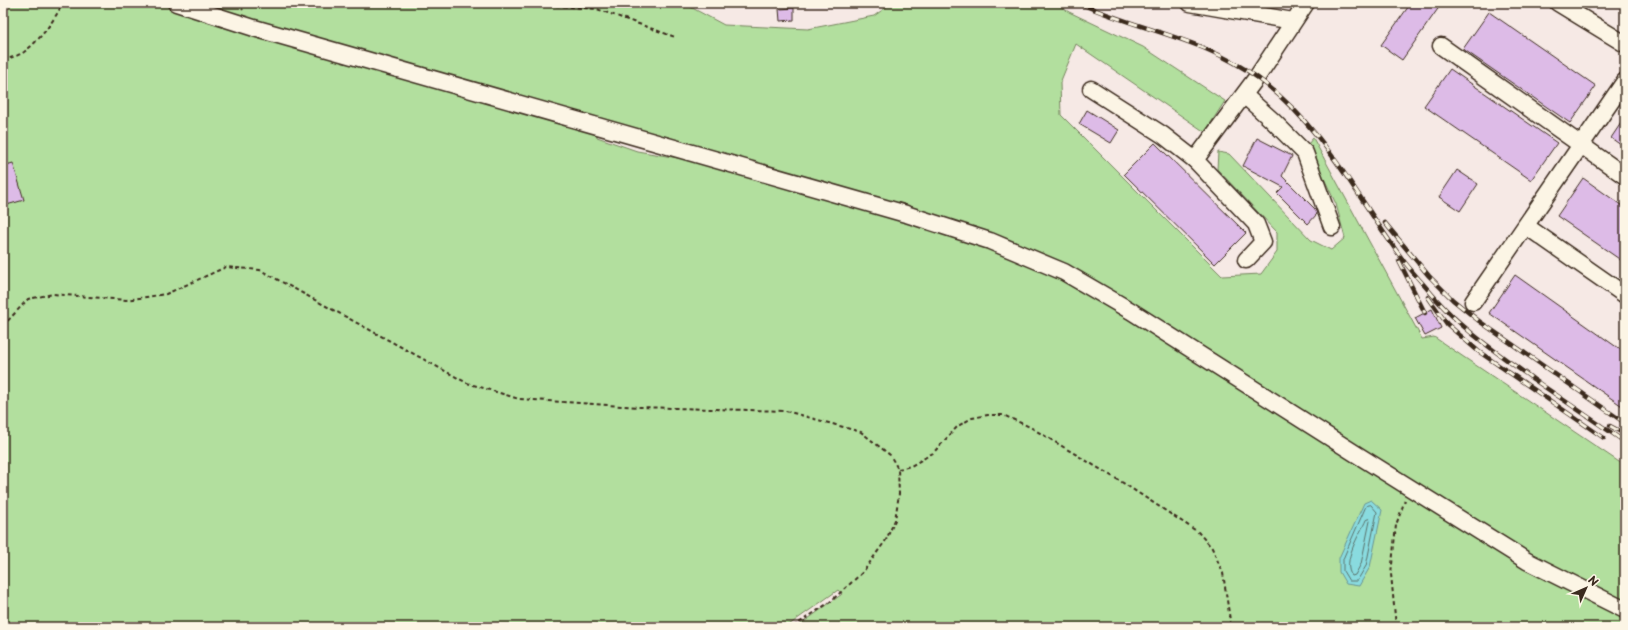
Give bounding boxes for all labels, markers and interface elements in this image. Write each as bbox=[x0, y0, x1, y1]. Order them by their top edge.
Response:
north arrow bbox=[1566, 568, 1606, 608]
text: N bbox=[1584, 571, 1603, 590]

